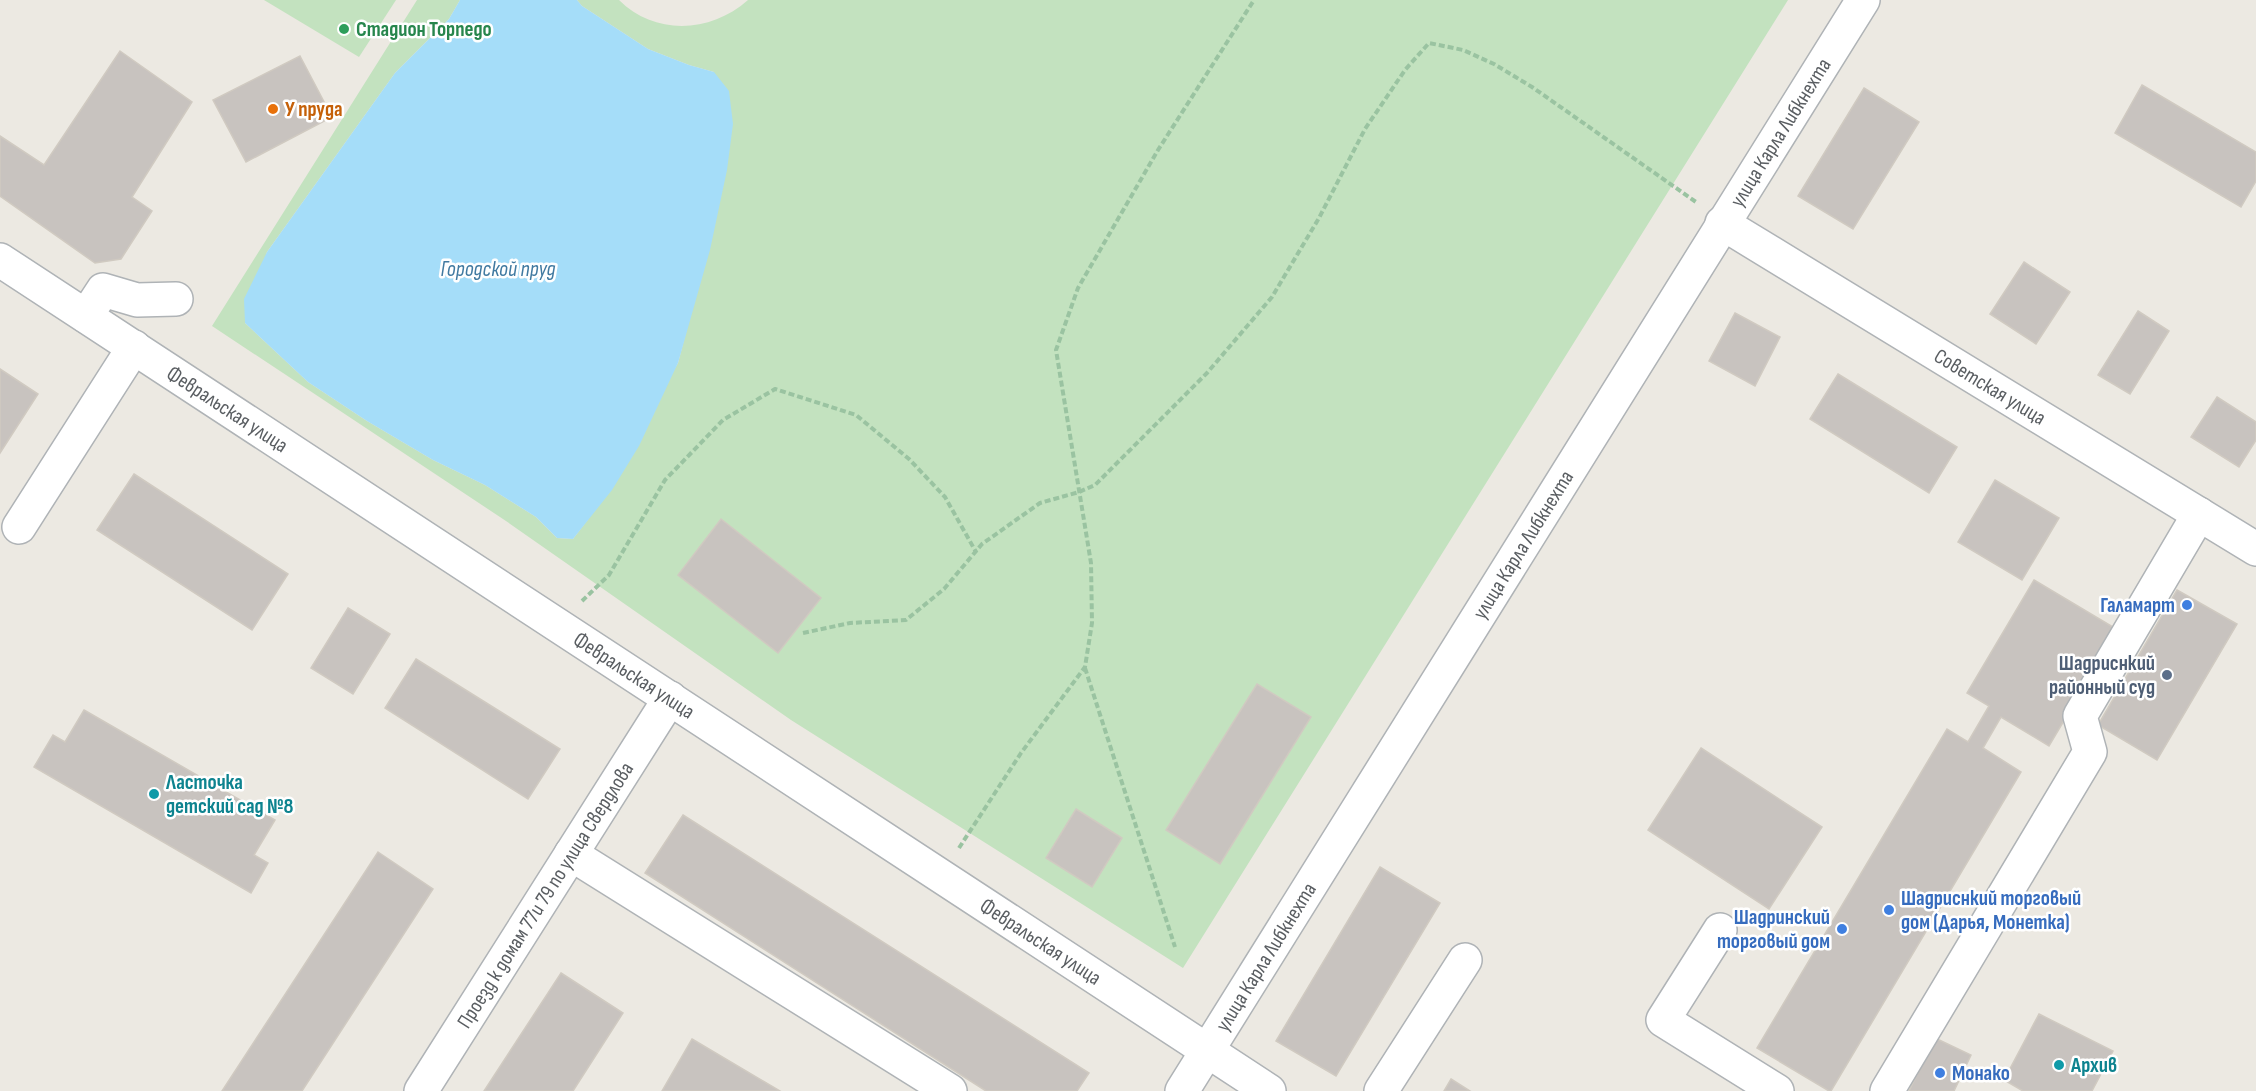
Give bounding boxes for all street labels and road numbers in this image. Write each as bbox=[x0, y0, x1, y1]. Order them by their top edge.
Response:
street label: улица Карла Либкнехта bbox=[1725, 54, 1837, 212]
street label: Советская улица bbox=[1929, 343, 2050, 431]
street label: Февральская улица bbox=[162, 361, 293, 458]
street label: улица Карла Либкнехта bbox=[1468, 466, 1579, 624]
street label: Февральская улица bbox=[569, 627, 699, 724]
street label: Проезд к домам 77и 79 по улица Свердлова bbox=[452, 758, 639, 1033]
street label: улица Карла Либкнехта bbox=[1210, 878, 1322, 1036]
street label: Февральская улица bbox=[975, 893, 1106, 991]

